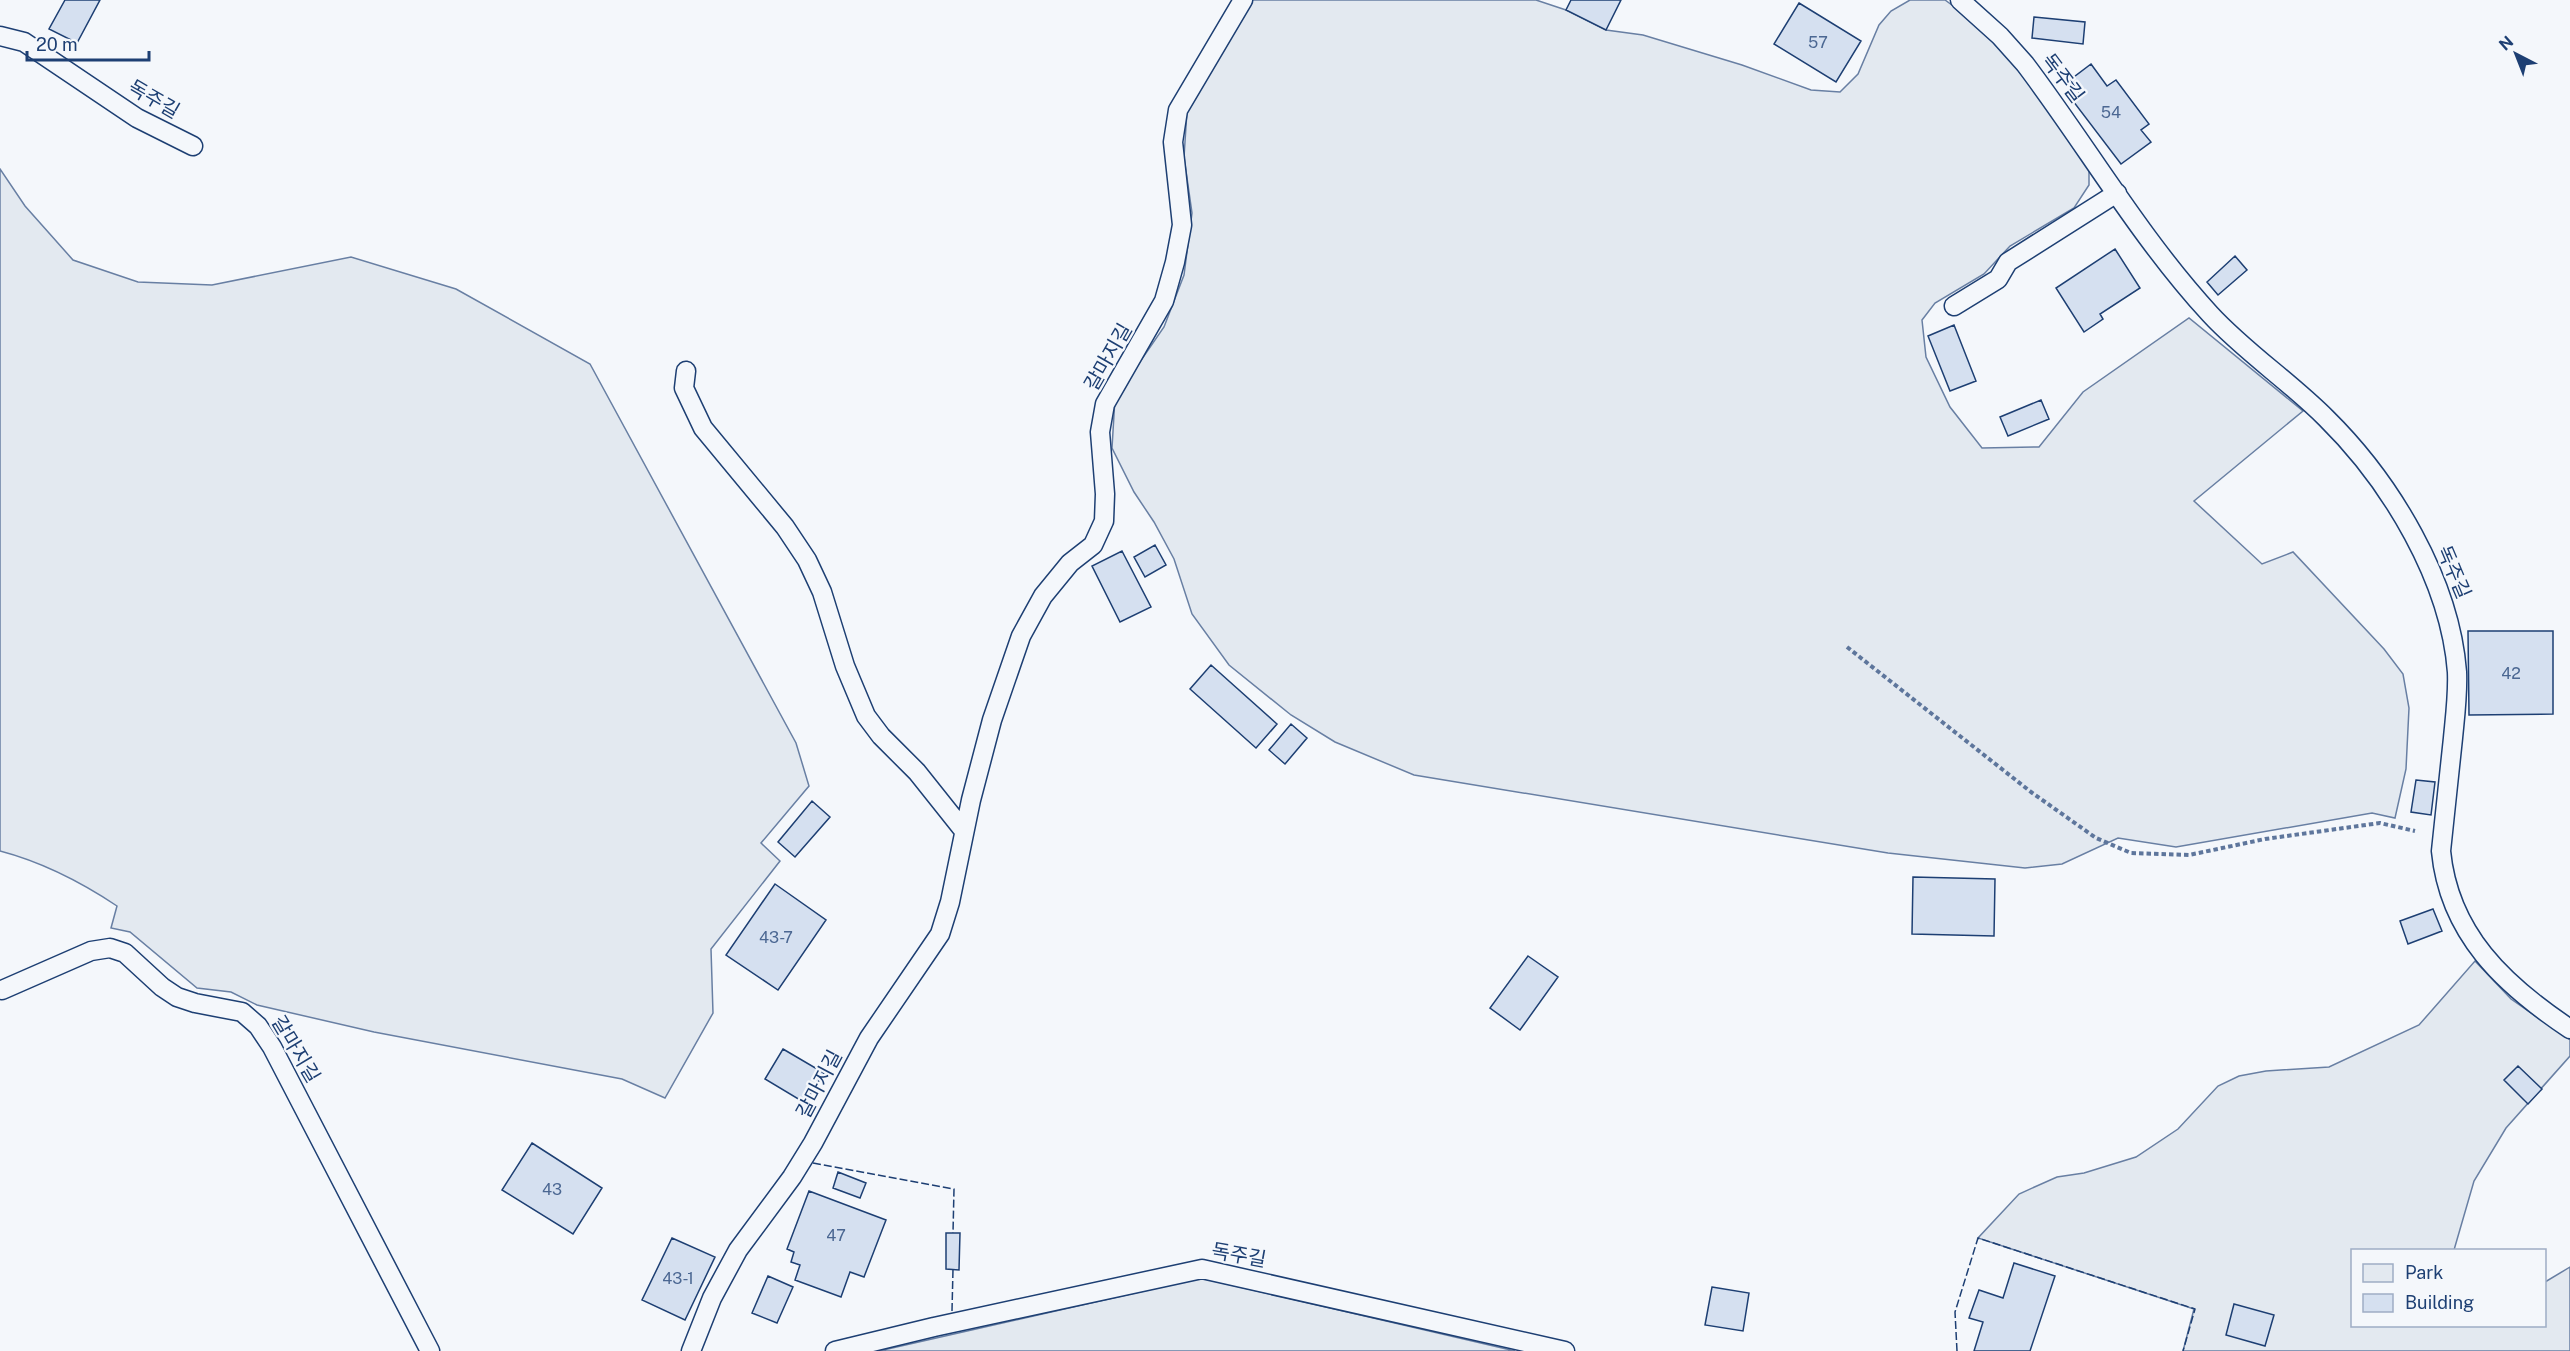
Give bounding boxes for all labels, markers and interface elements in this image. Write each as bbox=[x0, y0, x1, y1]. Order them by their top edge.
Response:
scale bar bbox=[27, 24, 148, 62]
north arrow bbox=[2486, 24, 2546, 84]
text: N bbox=[2495, 32, 2517, 54]
house number: 57 bbox=[1808, 33, 1828, 52]
text: 20 m bbox=[36, 34, 78, 55]
street label: 독주길 bbox=[2037, 49, 2089, 107]
street label: 독주길 bbox=[124, 75, 184, 123]
house number: 54 bbox=[2101, 103, 2121, 122]
street label: 갈마지길 bbox=[1079, 319, 1137, 395]
street label: 독주길 bbox=[2432, 542, 2476, 602]
house number: 42 bbox=[2501, 664, 2521, 683]
house number: 43-7 bbox=[759, 928, 793, 947]
street label: 갈마지길 bbox=[267, 1011, 325, 1087]
street label: 갈마지길 bbox=[791, 1046, 847, 1122]
house number: 43 bbox=[542, 1180, 562, 1199]
house number: 47 bbox=[826, 1226, 846, 1245]
street label: 독주길 bbox=[1210, 1238, 1268, 1272]
legend bbox=[2351, 1249, 2546, 1327]
text: Park bbox=[2405, 1262, 2443, 1283]
house number: 43-1 bbox=[662, 1269, 694, 1288]
text: Building bbox=[2405, 1292, 2474, 1313]

